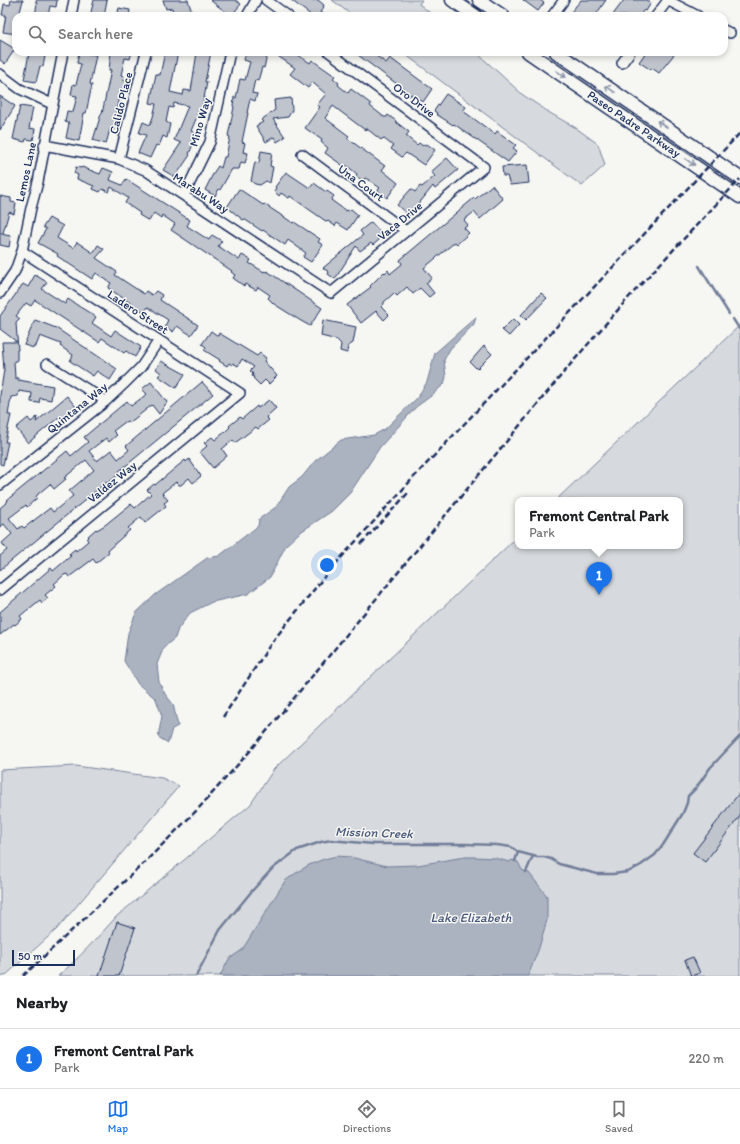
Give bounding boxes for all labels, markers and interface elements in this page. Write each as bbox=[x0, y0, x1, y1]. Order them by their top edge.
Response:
search box bbox=[12, 12, 728, 56]
icon: search bbox=[26, 23, 48, 45]
text: Search here bbox=[58, 25, 133, 43]
street label: Calido Place bbox=[107, 70, 136, 135]
one-way arrow bbox=[555, 70, 566, 78]
street label: Oro Drive bbox=[390, 80, 438, 121]
one-way arrow bbox=[604, 85, 615, 93]
street label: Paseo Padre Parkway bbox=[585, 88, 684, 161]
street label: Mino Way bbox=[186, 96, 214, 148]
one-way arrow bbox=[656, 120, 667, 128]
street label: Lemos Lane bbox=[13, 141, 39, 203]
one-way arrow bbox=[684, 158, 695, 166]
street label: Una Court bbox=[335, 162, 387, 205]
street label: Marabu Way bbox=[170, 170, 232, 216]
street label: Vaca Drive bbox=[375, 199, 425, 243]
street label: Ladero Street bbox=[105, 287, 172, 337]
street label: Quintana Way bbox=[44, 379, 110, 437]
street label: Valdez Way bbox=[85, 458, 140, 506]
popup bbox=[515, 497, 683, 549]
text: Fremont Central Park bbox=[529, 507, 669, 525]
text: Park bbox=[529, 525, 555, 540]
your location bbox=[317, 555, 337, 575]
pin: 1 bbox=[586, 562, 612, 595]
water label: Mission Creek bbox=[335, 824, 414, 841]
water label: Lake Elizabeth bbox=[431, 910, 511, 925]
scale bar bbox=[12, 948, 75, 967]
text: 50 m bbox=[18, 950, 42, 963]
text: Nearby bbox=[16, 992, 68, 1012]
text: Fremont Central Park bbox=[54, 1042, 193, 1060]
text: 1 bbox=[26, 1051, 32, 1066]
text: 220 m bbox=[688, 1051, 724, 1066]
text: Park bbox=[54, 1060, 80, 1075]
tab: Map bbox=[107, 1098, 129, 1135]
tab: Directions bbox=[343, 1098, 391, 1135]
tab: Saved bbox=[605, 1098, 633, 1135]

